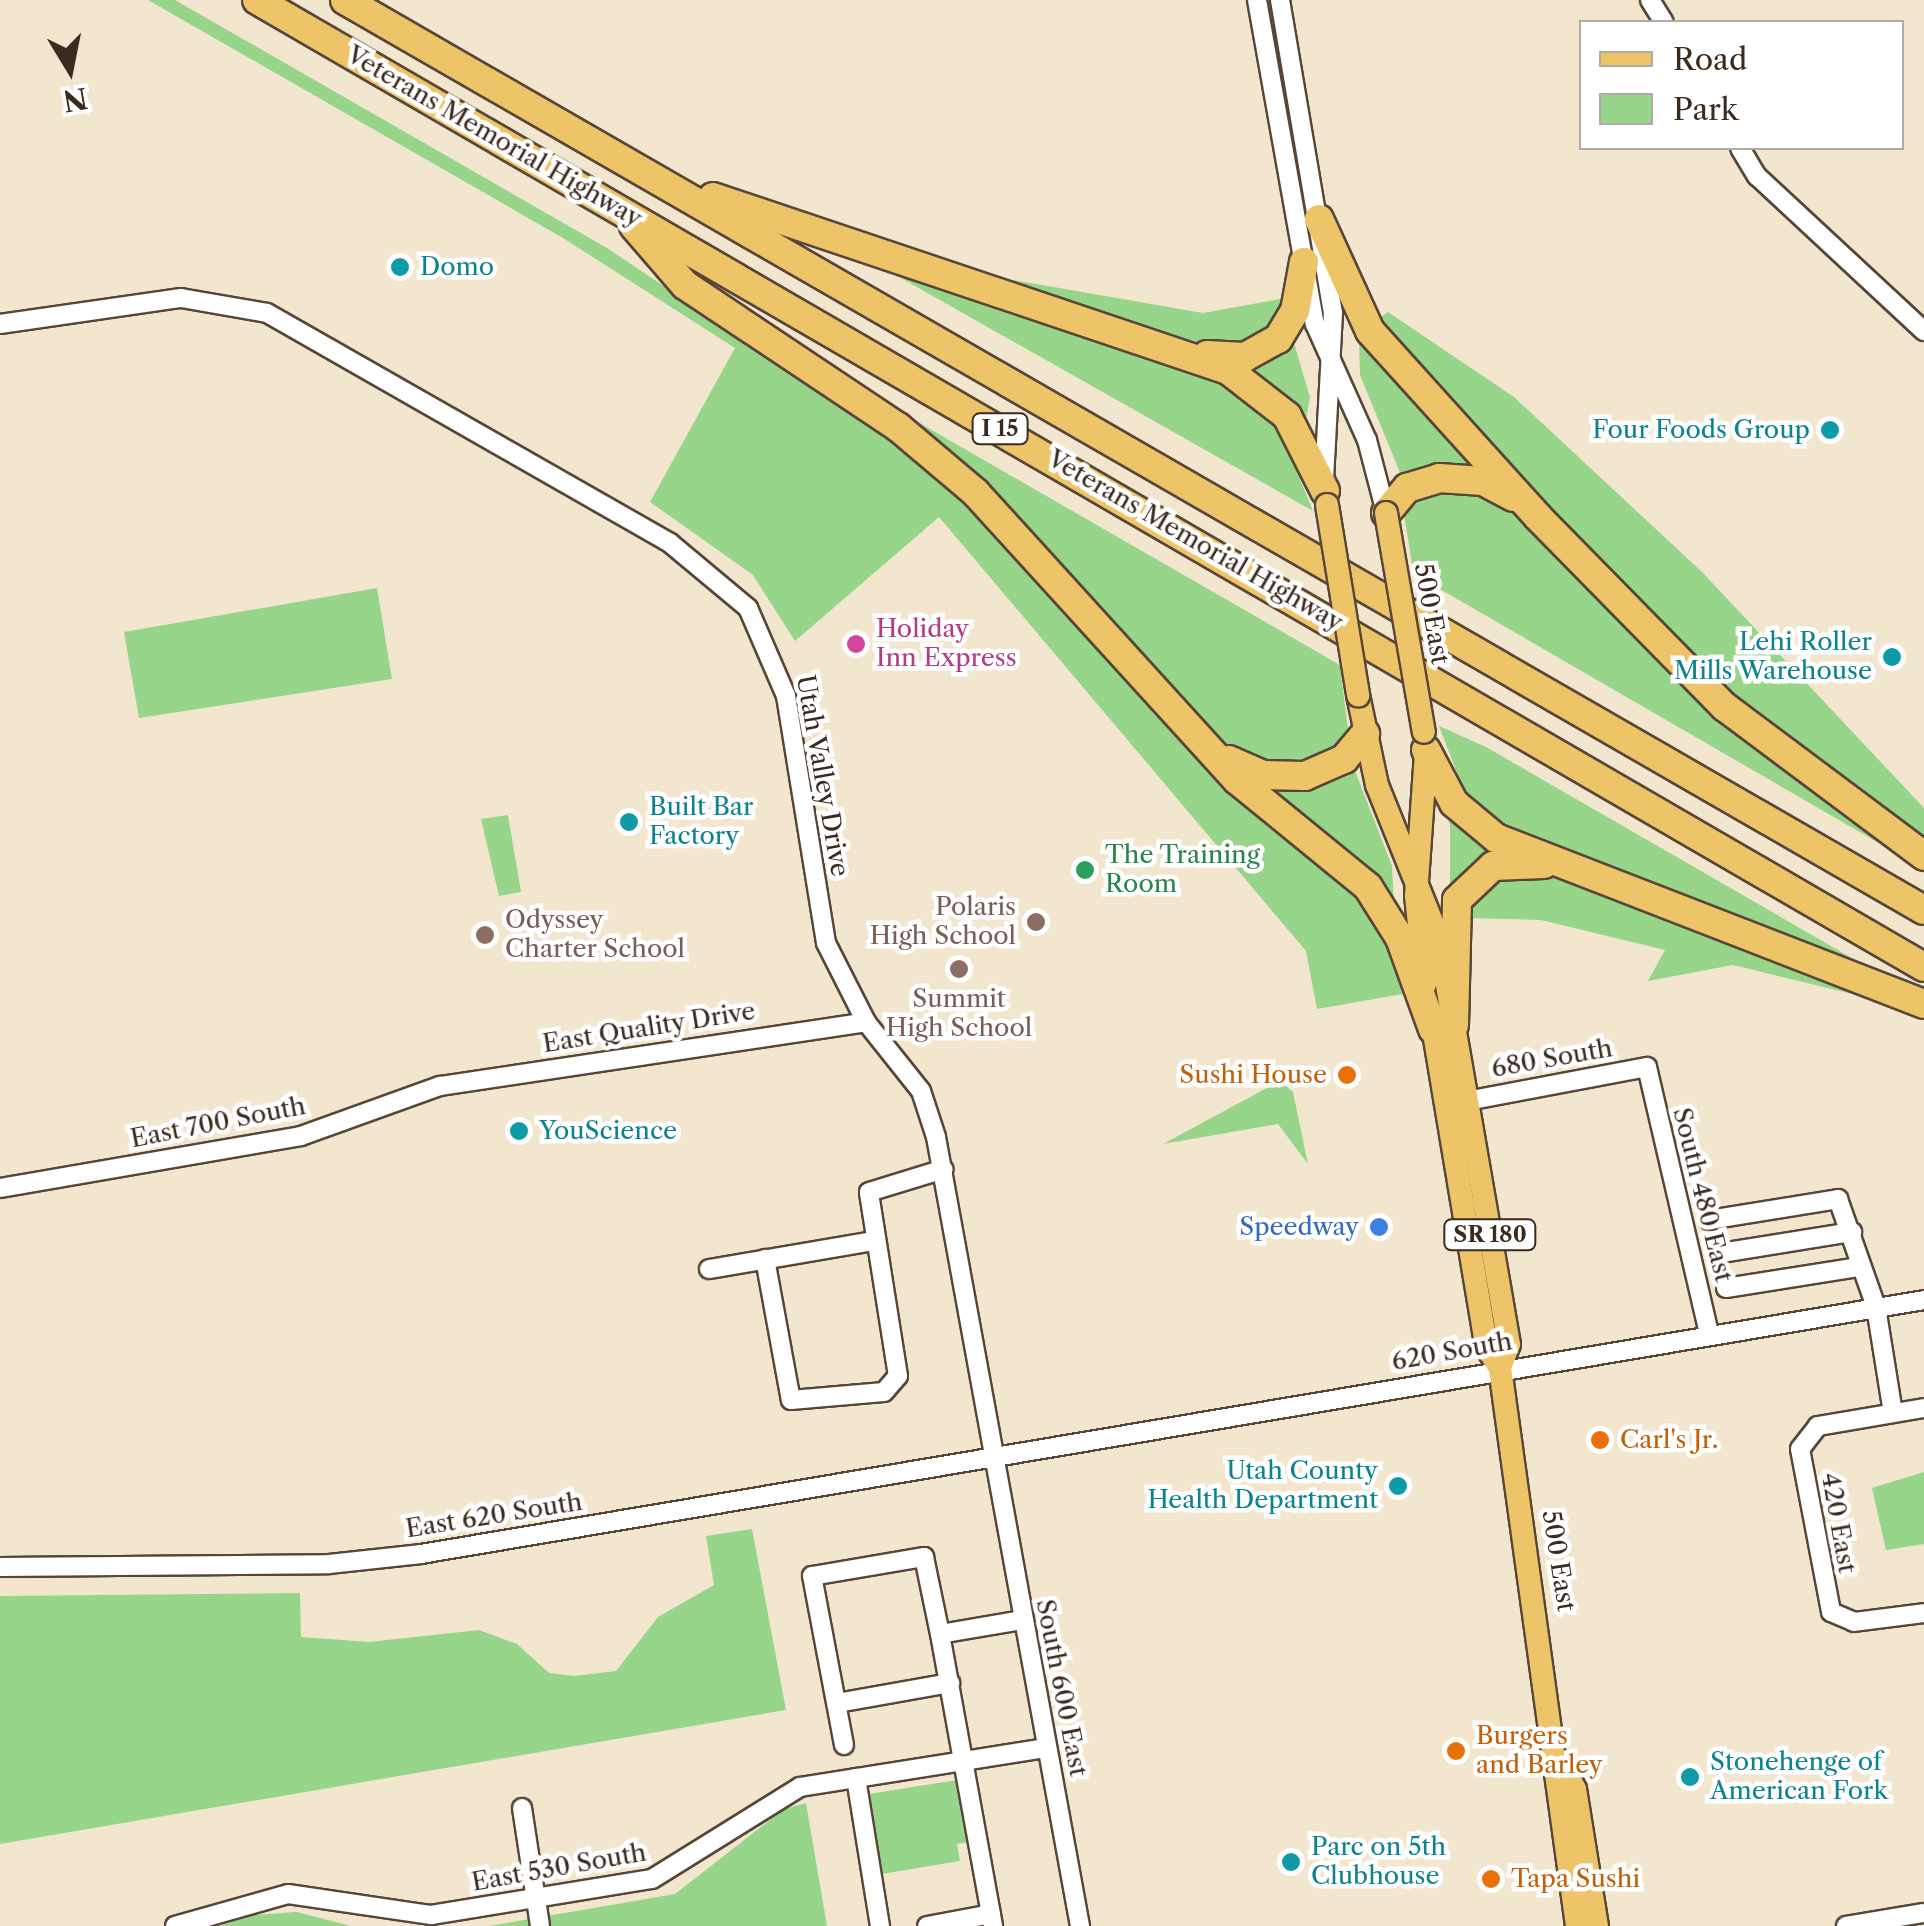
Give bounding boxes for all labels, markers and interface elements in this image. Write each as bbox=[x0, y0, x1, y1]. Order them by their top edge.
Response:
north arrow bbox=[20, 20, 120, 120]
legend bbox=[1579, 20, 1904, 150]
street label: Veterans Memorial Highway bbox=[341, 40, 647, 234]
text: Road bbox=[1673, 41, 1747, 78]
text: N bbox=[60, 81, 90, 118]
text: Park bbox=[1673, 91, 1738, 128]
place label: Domo bbox=[420, 252, 494, 282]
marker: Domo bbox=[389, 256, 411, 278]
road number: I 15 bbox=[970, 412, 1030, 446]
place label: Four Foods Group bbox=[1592, 415, 1810, 445]
marker: Four Foods Group bbox=[1819, 419, 1841, 441]
street label: Veterans Memorial Highway bbox=[1042, 444, 1348, 638]
street label: 500 East bbox=[1407, 561, 1455, 667]
place label: Holiday Inn Express bbox=[876, 615, 1017, 674]
place label: Lehi Roller Mills Warehouse bbox=[1673, 628, 1872, 687]
marker: Holiday Inn Express bbox=[845, 633, 867, 655]
marker: Lehi Roller Mills Warehouse bbox=[1881, 646, 1903, 668]
street label: Utah Valley Drive bbox=[789, 672, 855, 880]
place label: Built Bar Factory bbox=[649, 793, 754, 852]
marker: Built Bar Factory bbox=[618, 811, 640, 833]
place label: The Training Room bbox=[1105, 841, 1261, 900]
marker: The Training Room bbox=[1074, 859, 1096, 881]
place label: Polaris High School bbox=[870, 893, 1016, 952]
place label: Odyssey Charter School bbox=[505, 906, 685, 965]
marker: Polaris High School bbox=[1025, 911, 1047, 933]
marker: Odyssey Charter School bbox=[474, 924, 496, 946]
marker: Summit High School bbox=[948, 958, 970, 980]
place label: Summit High School bbox=[886, 985, 1032, 1044]
street label: East Quality Drive bbox=[540, 996, 758, 1060]
street label: 680 South bbox=[1489, 1034, 1615, 1084]
place label: Sushi House bbox=[1179, 1060, 1327, 1090]
marker: Sushi House bbox=[1336, 1064, 1358, 1086]
street label: East 700 South bbox=[128, 1091, 308, 1155]
street label: South 480 East bbox=[1666, 1105, 1738, 1285]
place label: YouScience bbox=[539, 1116, 677, 1146]
marker: YouScience bbox=[508, 1120, 530, 1142]
place label: Speedway bbox=[1239, 1212, 1359, 1242]
marker: Speedway bbox=[1368, 1216, 1390, 1238]
road number: SR 180 bbox=[1442, 1218, 1538, 1252]
street label: 620 South bbox=[1389, 1327, 1515, 1377]
place label: Carl's Jr. bbox=[1620, 1425, 1718, 1455]
marker: Carl's Jr. bbox=[1589, 1429, 1611, 1451]
place label: Utah County Health Department bbox=[1147, 1457, 1378, 1516]
street label: 420 East bbox=[1814, 1470, 1862, 1576]
marker: Utah County Health Department bbox=[1387, 1475, 1409, 1497]
street label: East 620 South bbox=[404, 1487, 584, 1545]
street label: 500 East bbox=[1535, 1508, 1581, 1614]
street label: South 600 East bbox=[1029, 1597, 1093, 1779]
place label: Burgers and Barley bbox=[1476, 1722, 1603, 1781]
marker: Burgers and Barley bbox=[1445, 1740, 1467, 1762]
place label: Stonehenge of American Fork bbox=[1710, 1748, 1888, 1807]
marker: Stonehenge of American Fork bbox=[1679, 1766, 1701, 1788]
place label: Parc on 5th Clubhouse bbox=[1311, 1833, 1446, 1892]
street label: East 530 South bbox=[469, 1838, 649, 1898]
marker: Parc on 5th Clubhouse bbox=[1280, 1851, 1302, 1873]
place label: Tapa Sushi bbox=[1511, 1864, 1640, 1894]
marker: Tapa Sushi bbox=[1480, 1868, 1502, 1890]

